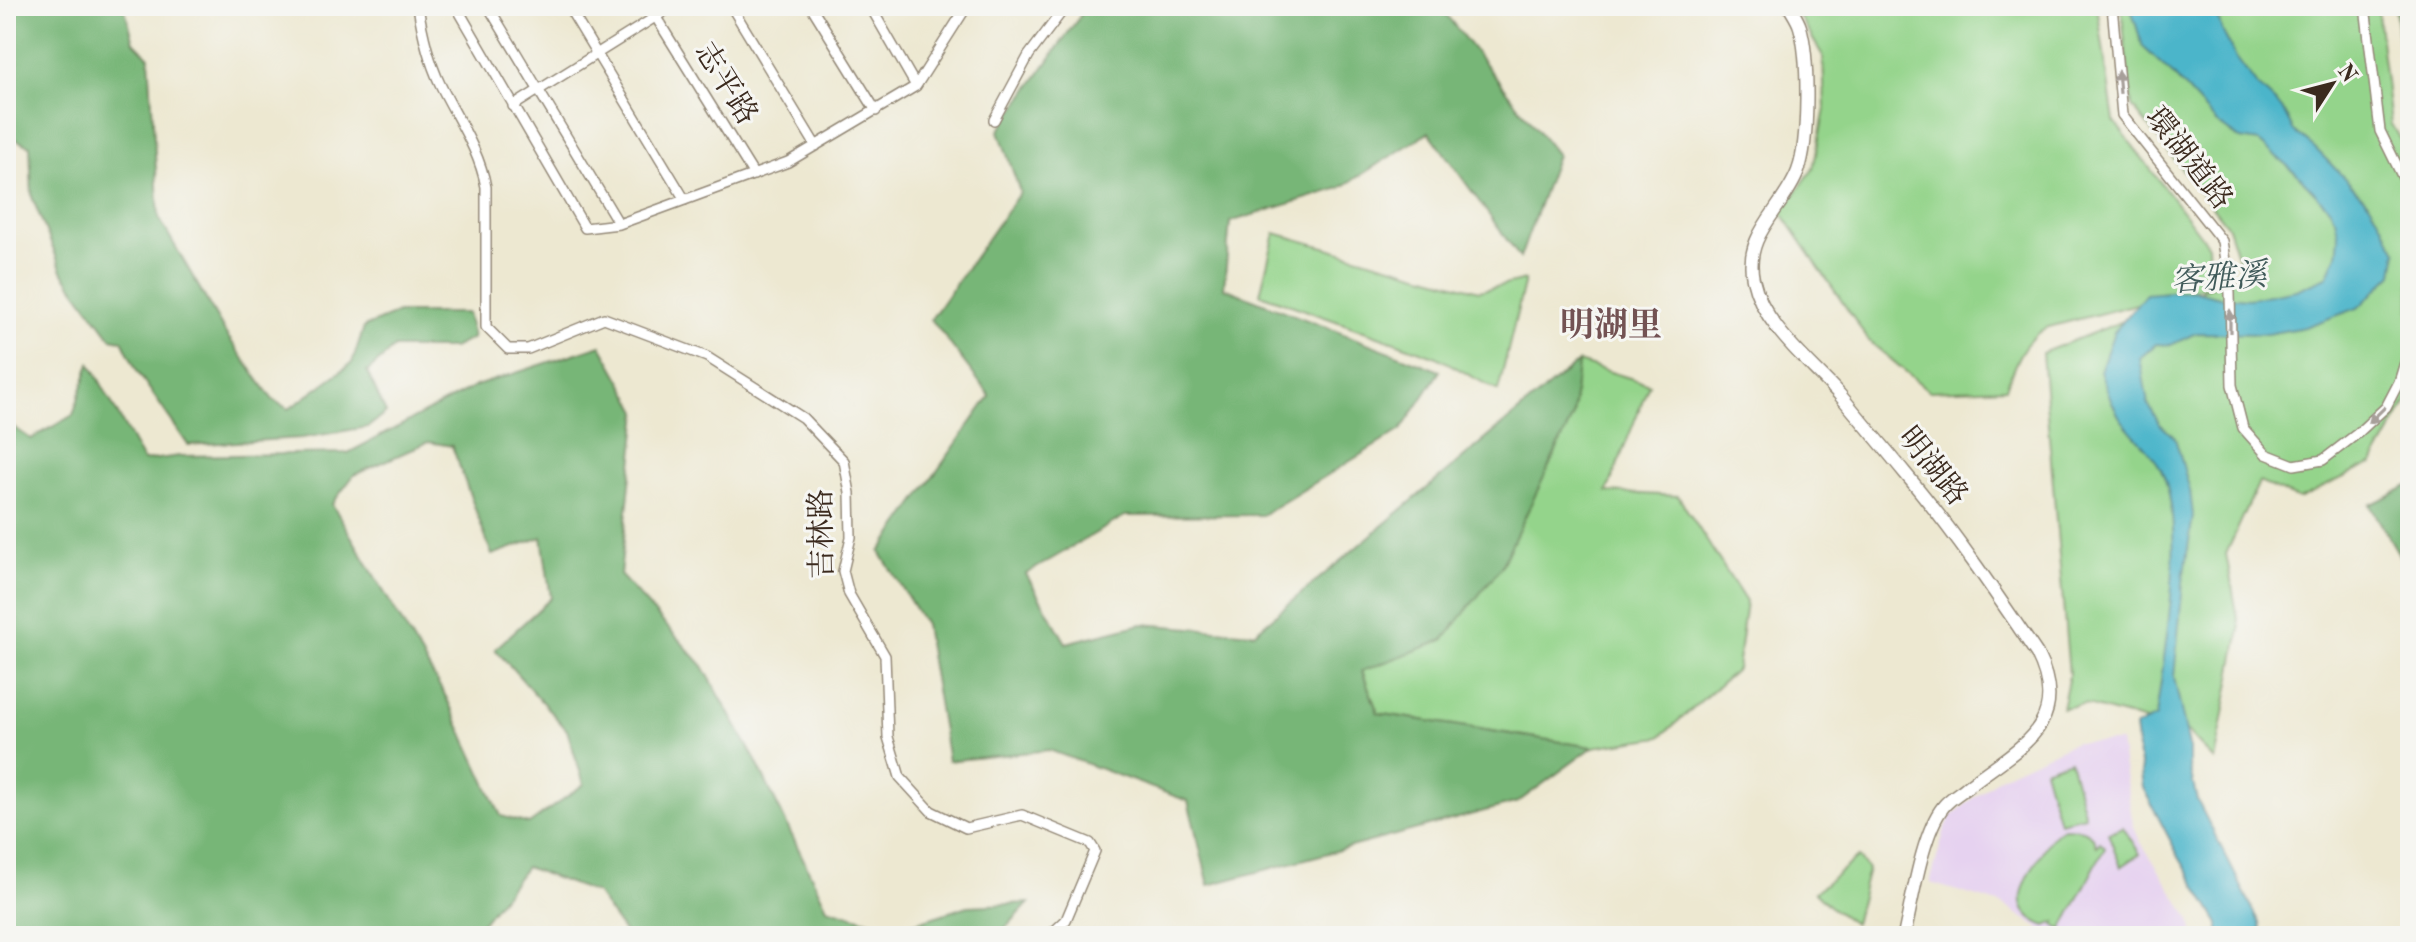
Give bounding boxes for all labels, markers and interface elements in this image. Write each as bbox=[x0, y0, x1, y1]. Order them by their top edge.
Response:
street label: 志平路 bbox=[688, 36, 764, 130]
north arrow bbox=[2292, 44, 2372, 124]
text: N bbox=[2333, 60, 2361, 87]
one-way arrow bbox=[2112, 70, 2125, 95]
street label: 環湖道路 bbox=[2139, 101, 2239, 216]
water label: 客雅溪 bbox=[2170, 257, 2271, 299]
district label: 明湖里 bbox=[1560, 307, 1662, 344]
one-way arrow bbox=[2224, 308, 2236, 333]
one-way arrow bbox=[2368, 405, 2387, 423]
street label: 明湖路 bbox=[1892, 421, 1974, 511]
street label: 吉林路 bbox=[804, 489, 839, 579]

